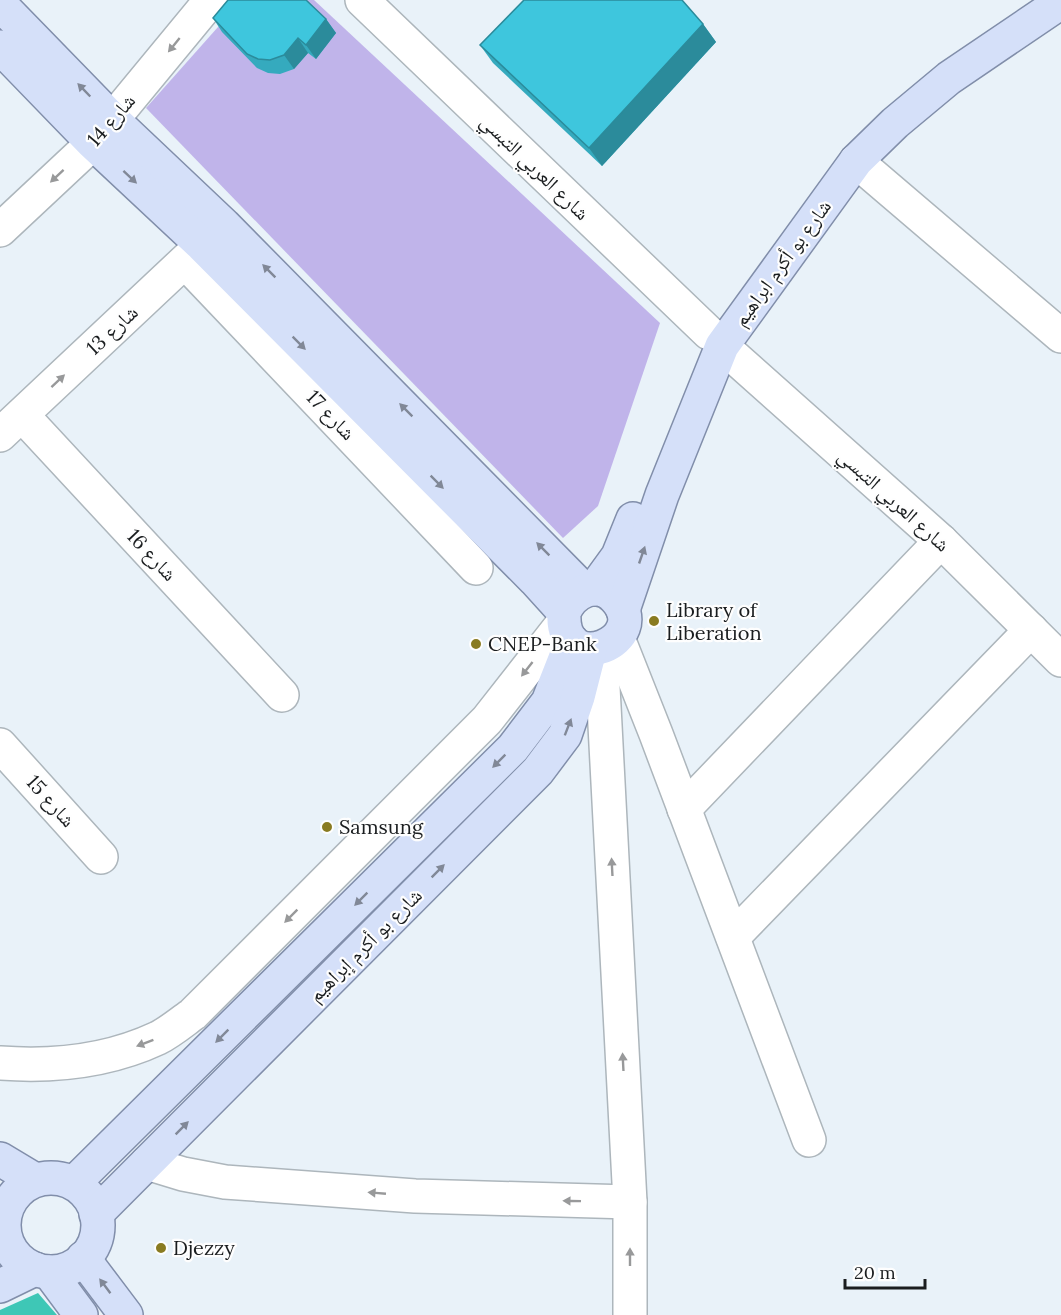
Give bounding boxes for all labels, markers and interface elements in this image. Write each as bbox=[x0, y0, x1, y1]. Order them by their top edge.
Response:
one-way arrow bbox=[167, 37, 180, 53]
one-way arrow bbox=[78, 84, 92, 98]
street label: شارع 14 bbox=[81, 88, 141, 152]
street label: شارع العربي التبسي bbox=[473, 108, 595, 228]
one-way arrow bbox=[50, 169, 65, 183]
one-way arrow bbox=[123, 170, 137, 184]
street label: شارع بو أكرم ابراهيم bbox=[727, 194, 838, 332]
one-way arrow bbox=[262, 263, 276, 278]
street label: شارع 13 bbox=[81, 299, 143, 361]
one-way arrow bbox=[292, 336, 306, 350]
one-way arrow bbox=[50, 375, 65, 388]
street label: شارع 17 bbox=[301, 384, 361, 446]
one-way arrow bbox=[399, 403, 413, 417]
street label: شارع العربي التبسي bbox=[830, 443, 956, 560]
one-way arrow bbox=[429, 474, 443, 488]
street label: شارع 16 bbox=[121, 523, 183, 587]
one-way arrow bbox=[536, 542, 550, 556]
one-way arrow bbox=[637, 546, 647, 564]
place label: Library of Liberation bbox=[666, 597, 762, 645]
marker: Library of Liberation bbox=[647, 614, 661, 628]
place label: CNEP-Bank bbox=[488, 631, 597, 656]
marker: CNEP-Bank bbox=[469, 637, 483, 651]
one-way arrow bbox=[522, 661, 534, 676]
one-way arrow bbox=[563, 718, 573, 736]
one-way arrow bbox=[493, 754, 507, 768]
street label: شارع 15 bbox=[21, 769, 81, 833]
place label: Samsung bbox=[339, 814, 424, 839]
marker: Samsung bbox=[320, 820, 334, 834]
one-way arrow bbox=[608, 857, 617, 876]
one-way arrow bbox=[431, 865, 445, 879]
street label: شارع بو أكرم إبراهيم bbox=[303, 883, 428, 1008]
one-way arrow bbox=[354, 891, 368, 905]
one-way arrow bbox=[285, 908, 299, 922]
one-way arrow bbox=[215, 1029, 230, 1043]
one-way arrow bbox=[136, 1038, 154, 1048]
one-way arrow bbox=[618, 1052, 627, 1071]
one-way arrow bbox=[175, 1121, 189, 1136]
one-way arrow bbox=[367, 1188, 386, 1198]
one-way arrow bbox=[562, 1196, 581, 1205]
place label: Djezzy bbox=[173, 1235, 235, 1260]
marker: Djezzy bbox=[154, 1241, 168, 1255]
one-way arrow bbox=[625, 1247, 635, 1266]
scale bar bbox=[845, 1252, 924, 1290]
text: 20 m bbox=[854, 1261, 896, 1284]
one-way arrow bbox=[99, 1279, 111, 1294]

